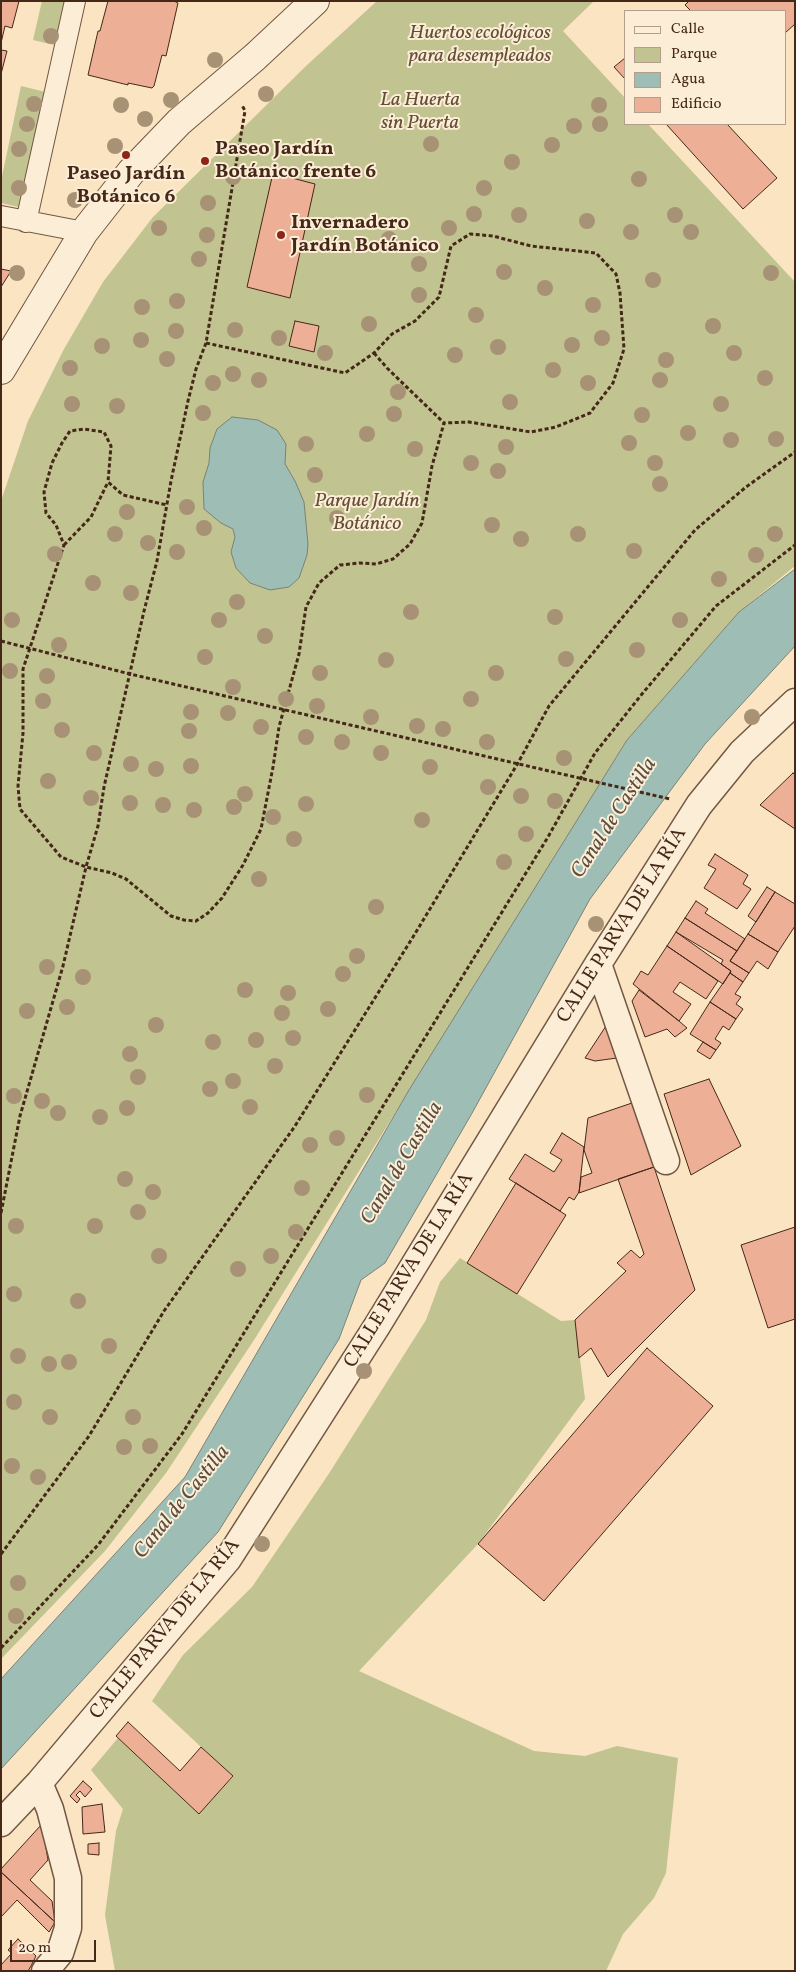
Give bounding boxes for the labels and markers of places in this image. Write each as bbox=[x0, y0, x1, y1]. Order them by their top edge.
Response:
place label: Paseo Jardín Botánico frente 6 bbox=[215, 138, 376, 185]
marker: Paseo Jardín Botánico 6 bbox=[120, 149, 132, 161]
marker: Paseo Jardín Botánico frente 6 bbox=[199, 155, 211, 167]
place label: Paseo Jardín Botánico 6 bbox=[67, 163, 185, 210]
place label: Invernadero Jardín Botánico bbox=[291, 212, 439, 259]
marker: Invernadero Jardín Botánico bbox=[275, 229, 287, 241]

